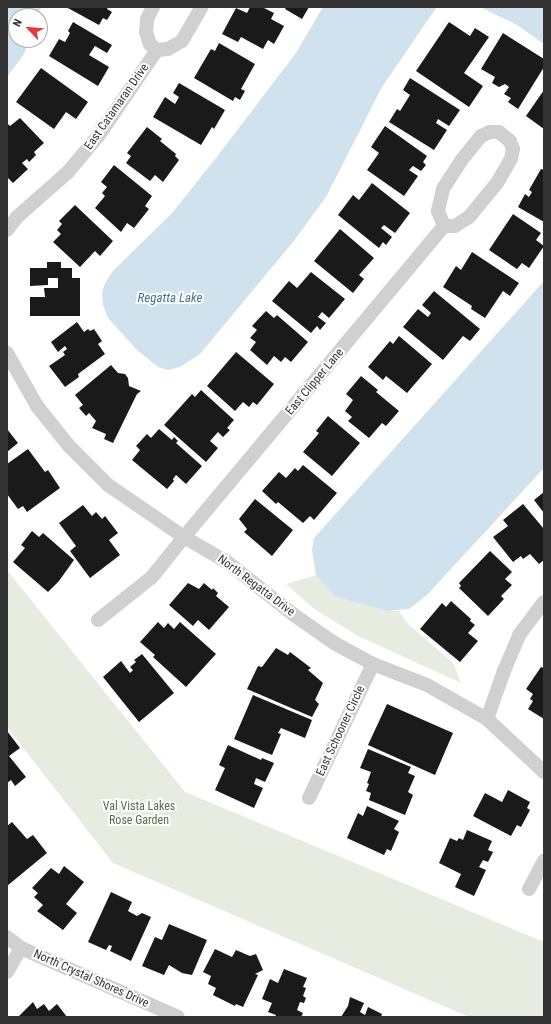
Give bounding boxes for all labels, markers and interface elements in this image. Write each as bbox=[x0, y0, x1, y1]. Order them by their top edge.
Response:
north arrow bbox=[8, 8, 48, 48]
text: N bbox=[10, 17, 25, 29]
street label: East Catamaran Drive bbox=[82, 61, 152, 153]
water label: Regatta Lake bbox=[138, 290, 202, 306]
street label: East Clipper Lane bbox=[283, 346, 347, 418]
street label: North Regatta Drive bbox=[215, 552, 297, 620]
street label: East Schooner Circle bbox=[314, 684, 368, 778]
park label: Val Vista Lakes Rose Garden bbox=[103, 800, 175, 828]
street label: North Crystal Shores Drive bbox=[31, 947, 151, 1011]

